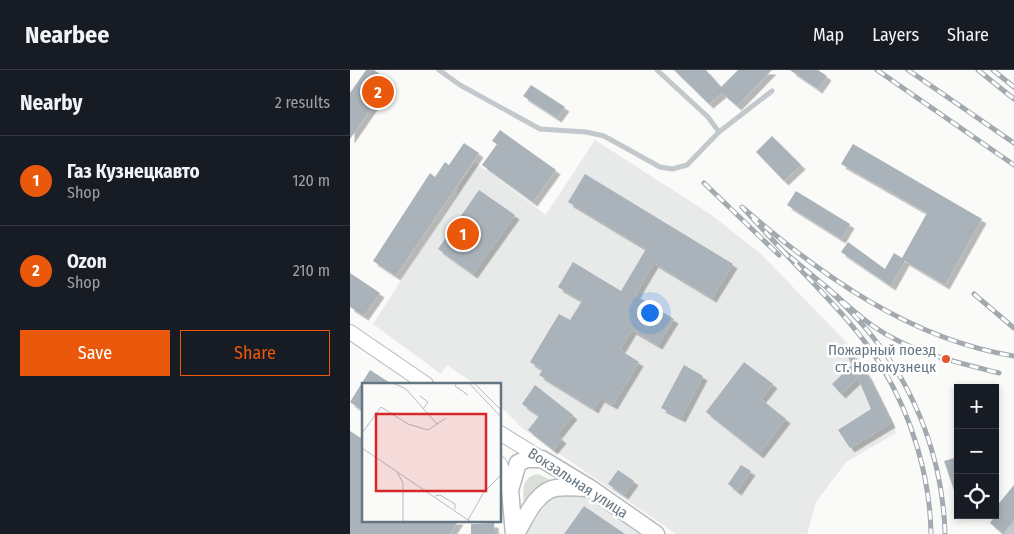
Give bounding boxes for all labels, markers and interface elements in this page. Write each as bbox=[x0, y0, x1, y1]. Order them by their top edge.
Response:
text: Nearbee bbox=[25, 21, 109, 49]
text: Map bbox=[813, 24, 844, 46]
text: Layers bbox=[872, 24, 919, 46]
text: Share bbox=[947, 24, 989, 46]
pin: 2 bbox=[362, 73, 394, 111]
text: Nearby bbox=[20, 90, 82, 116]
text: 2 results bbox=[275, 93, 330, 112]
text: Газ Кузнецкавто bbox=[67, 160, 200, 183]
text: 1 bbox=[33, 171, 39, 190]
text: 120 m bbox=[292, 171, 330, 190]
text: Shop bbox=[67, 183, 100, 202]
pin: 1 bbox=[447, 215, 479, 253]
text: Ozon bbox=[67, 250, 107, 273]
text: 2 bbox=[32, 261, 40, 280]
text: 210 m bbox=[293, 261, 330, 280]
text: Shop bbox=[67, 273, 100, 292]
your location bbox=[637, 300, 663, 326]
button: Save bbox=[20, 330, 170, 376]
button: Share bbox=[180, 330, 330, 376]
place label: Пожарный поезд ст. Новокузнецк bbox=[828, 341, 936, 376]
marker: Пожарный поезд ст. Новокузнецк bbox=[940, 353, 952, 365]
inset map bbox=[362, 383, 501, 522]
map controls bbox=[954, 384, 999, 519]
button: + bbox=[954, 384, 999, 429]
button: − bbox=[954, 429, 999, 474]
street label: Вокзальная улица bbox=[525, 444, 631, 522]
button: locate bbox=[954, 474, 999, 519]

